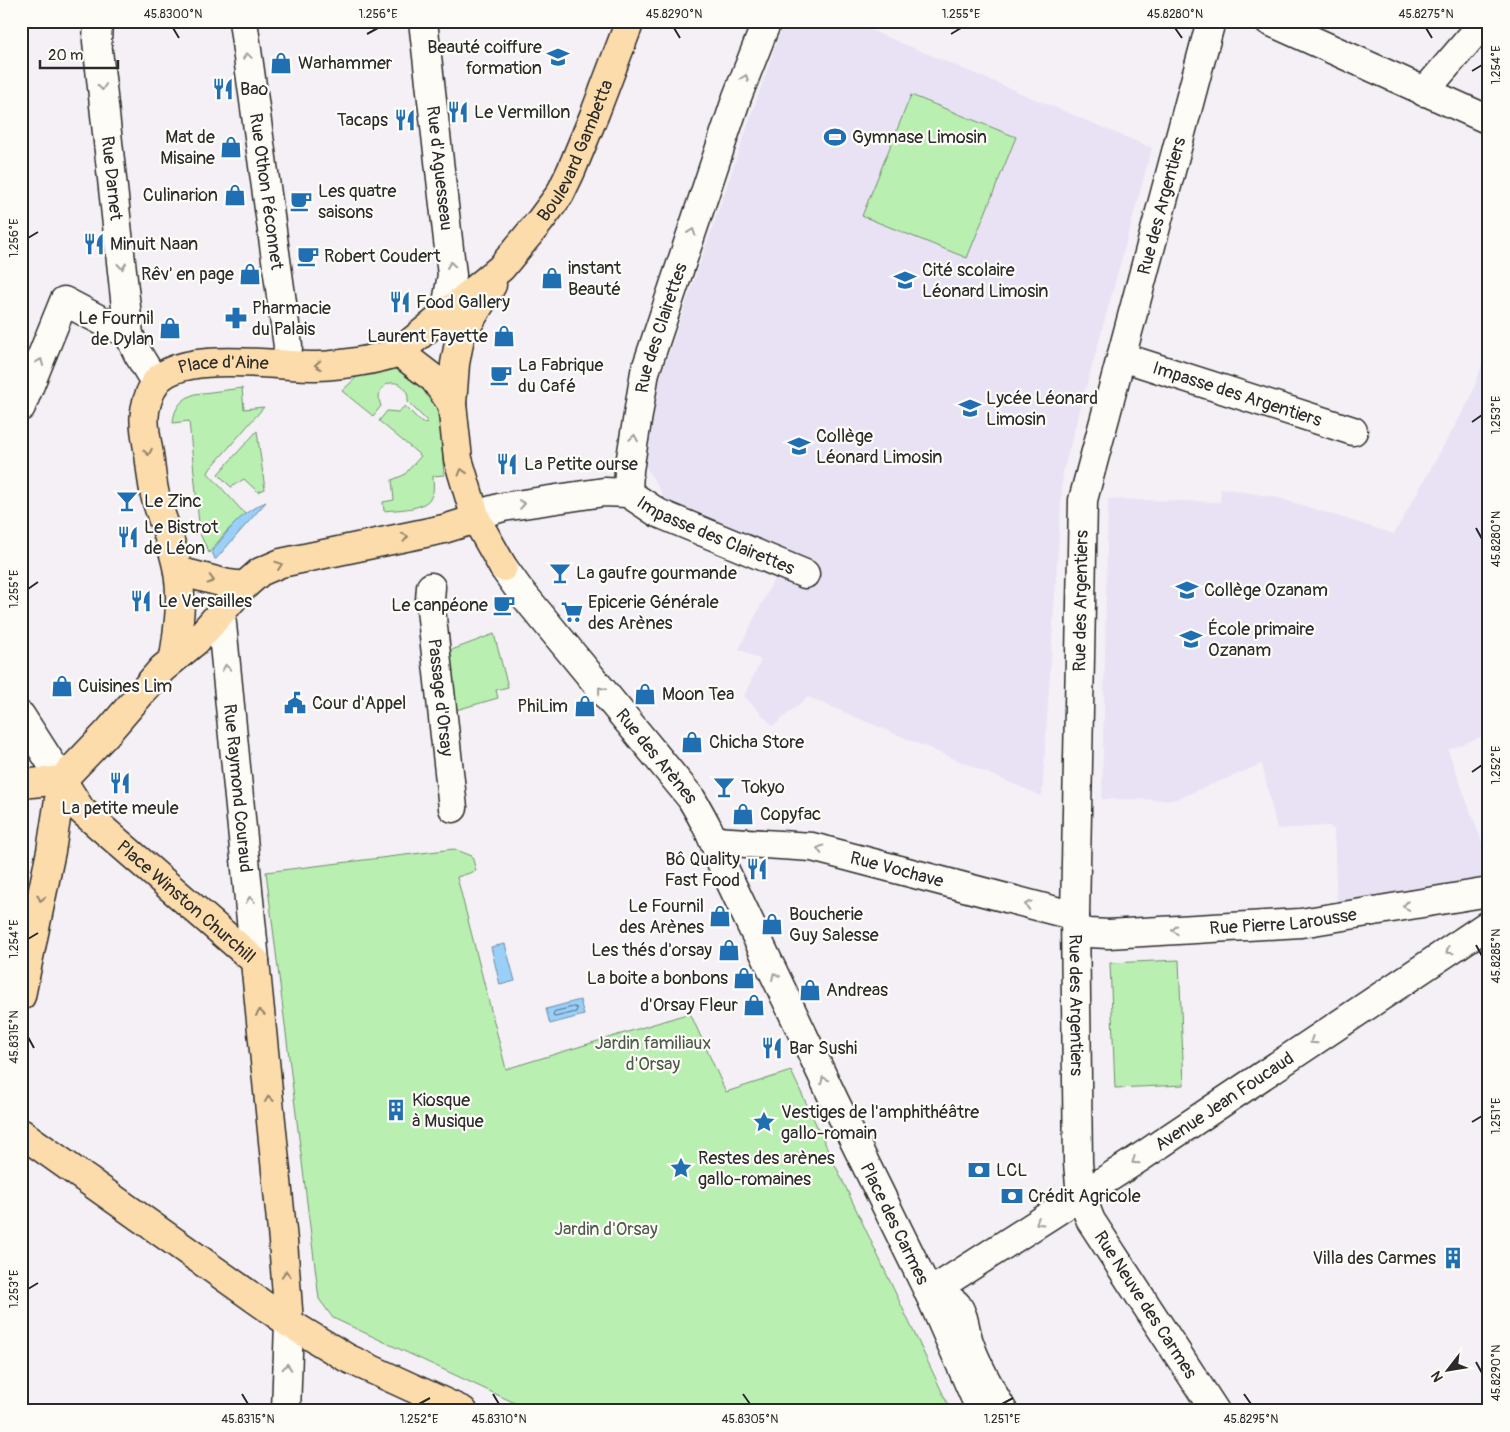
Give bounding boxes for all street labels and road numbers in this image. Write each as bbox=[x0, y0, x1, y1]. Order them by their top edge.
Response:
street label: Boulevard Gambetta bbox=[532, 77, 618, 226]
street label: Rue d'Aguesseau bbox=[421, 104, 458, 232]
street label: Rue Othon Péconnet bbox=[244, 112, 289, 272]
street label: Rue Darnet bbox=[96, 135, 128, 222]
street label: Rue des Argentiers bbox=[1133, 135, 1191, 277]
street label: Rue des Clairettes bbox=[630, 260, 692, 395]
street label: Place d'Aine bbox=[175, 350, 269, 379]
street label: Impasse des Argentiers bbox=[1150, 356, 1325, 432]
street label: Impasse des Clairettes bbox=[632, 491, 798, 580]
street label: Rue des Argentiers bbox=[1068, 530, 1094, 672]
street label: Passage d'Orsay bbox=[423, 637, 459, 758]
street label: Rue Raymond Couraud bbox=[218, 703, 258, 874]
street label: Rue des Arènes bbox=[611, 704, 703, 808]
street label: Place Winston Churchill bbox=[112, 835, 260, 968]
street label: Rue Vochave bbox=[848, 846, 946, 893]
street label: Rue Pierre Larousse bbox=[1209, 902, 1359, 940]
street label: Rue des Argentiers bbox=[1064, 934, 1088, 1076]
street label: Avenue Jean Foucaud bbox=[1150, 1047, 1298, 1156]
street label: Place des Carmes bbox=[855, 1159, 935, 1288]
street label: Rue Neuve des Carmes bbox=[1089, 1226, 1202, 1383]

